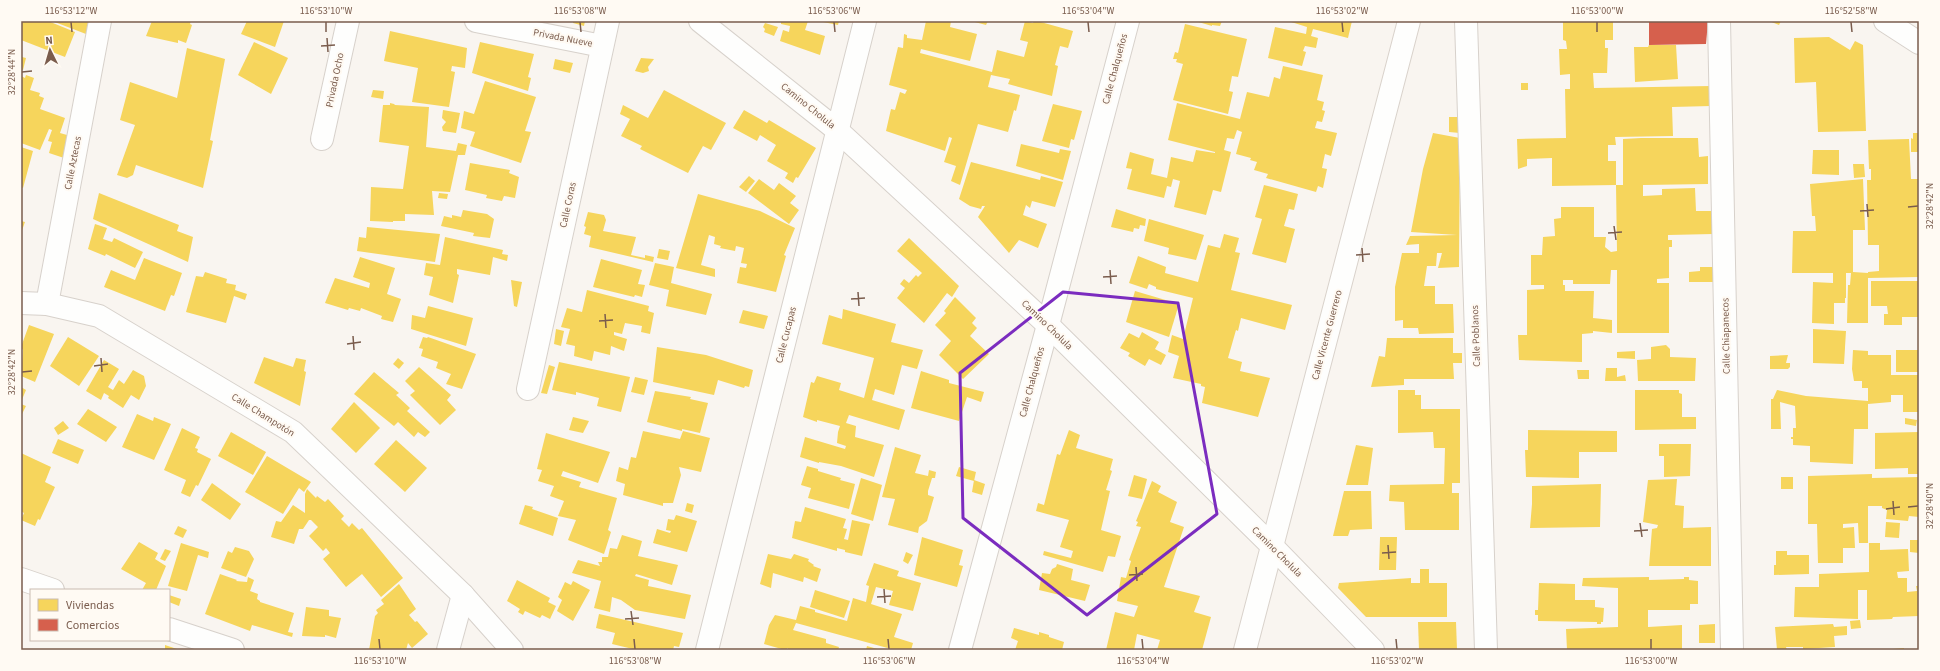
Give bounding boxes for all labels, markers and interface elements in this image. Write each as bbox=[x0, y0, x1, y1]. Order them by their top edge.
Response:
text: 116°53'12"W bbox=[45, 4, 97, 18]
text: 116°53'10"W bbox=[300, 4, 352, 18]
text: 116°53'08"W bbox=[554, 4, 606, 18]
text: 116°53'06"W bbox=[808, 4, 860, 18]
text: 116°53'04"W bbox=[1062, 4, 1114, 18]
text: 116°53'02"W bbox=[1316, 4, 1368, 18]
text: 116°53'00"W bbox=[1571, 4, 1623, 18]
text: 116°52'58"W bbox=[1825, 4, 1877, 18]
street label: Privada Nueve bbox=[532, 25, 594, 51]
north arrow bbox=[30, 30, 70, 70]
street label: Calle Chalqueños bbox=[1099, 32, 1131, 106]
text: N bbox=[45, 33, 53, 48]
text: 32°28'44"N bbox=[5, 49, 19, 95]
street label: Privada Ocho bbox=[322, 51, 348, 109]
street label: Camino Cholula bbox=[778, 80, 838, 132]
street label: Calle Aztecas bbox=[61, 135, 85, 191]
street label: Calle Coras bbox=[556, 181, 580, 229]
text: 32°28'42"N bbox=[1923, 183, 1937, 229]
street label: Calle Vicente Guerrero bbox=[1308, 288, 1346, 382]
street label: Camino Cholula bbox=[1018, 297, 1076, 353]
street label: Calle Chiapanecos bbox=[1718, 298, 1734, 374]
street label: Calle Cucapas bbox=[772, 305, 800, 365]
street label: Calle Poblanos bbox=[1468, 305, 1484, 367]
street label: Calle Chalqueños bbox=[1016, 345, 1048, 419]
text: 32°28'42"N bbox=[5, 349, 19, 395]
street label: Calle Champotón bbox=[229, 390, 297, 440]
text: 32°28'40"N bbox=[1923, 483, 1937, 529]
street label: Camino Cholula bbox=[1249, 524, 1305, 580]
legend bbox=[30, 589, 170, 641]
text: Viviendas bbox=[66, 597, 114, 614]
text: Comercios bbox=[66, 617, 119, 634]
text: 116°53'10"W bbox=[354, 654, 406, 668]
text: 116°53'08"W bbox=[609, 654, 661, 668]
text: 116°53'06"W bbox=[863, 654, 915, 668]
text: 116°53'04"W bbox=[1117, 654, 1169, 668]
text: 116°53'02"W bbox=[1371, 654, 1423, 668]
text: 116°53'00"W bbox=[1625, 654, 1677, 668]

